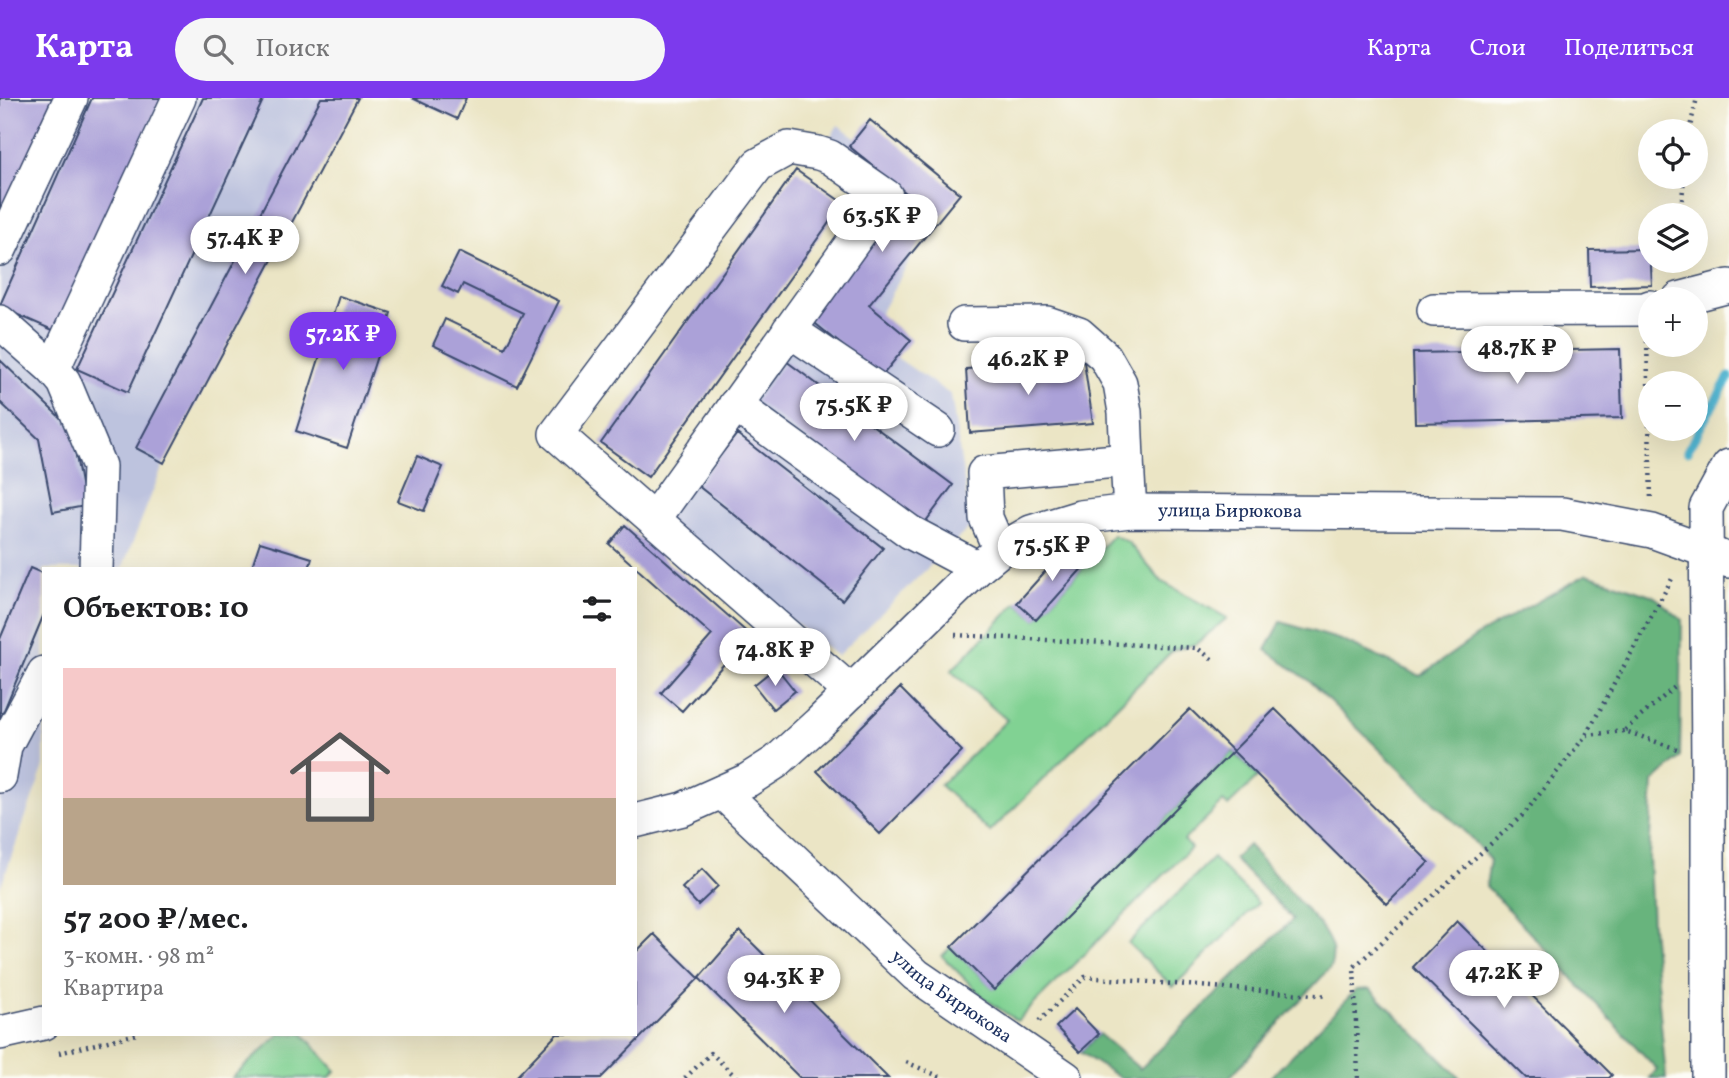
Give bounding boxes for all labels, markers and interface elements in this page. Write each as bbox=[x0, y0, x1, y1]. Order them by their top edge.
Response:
search box bbox=[175, 18, 665, 81]
text: Карта bbox=[35, 26, 133, 72]
icon: search bbox=[199, 30, 237, 68]
text: Поиск bbox=[255, 31, 330, 67]
text: Карта bbox=[1367, 32, 1432, 66]
text: Слои bbox=[1470, 32, 1526, 66]
text: Поделиться bbox=[1564, 32, 1694, 66]
map controls bbox=[1638, 119, 1708, 441]
button: locate bbox=[1638, 119, 1708, 189]
pin: 63.5K ₽ bbox=[817, 194, 947, 254]
text: 63.5K ₽ bbox=[843, 201, 921, 233]
button: layers bbox=[1638, 203, 1708, 273]
pin: 57.4K ₽ bbox=[180, 216, 310, 276]
text: 57.4K ₽ bbox=[206, 223, 284, 255]
button: + bbox=[1638, 287, 1708, 357]
pin: 57.2K ₽ bbox=[278, 313, 408, 372]
text: 57.2K ₽ bbox=[305, 319, 381, 351]
pin: 48.7K ₽ bbox=[1452, 327, 1582, 386]
text: 48.7K ₽ bbox=[1477, 333, 1557, 365]
pin: 46.2K ₽ bbox=[963, 338, 1093, 397]
text: 46.2K ₽ bbox=[987, 344, 1069, 376]
button: − bbox=[1638, 371, 1708, 441]
pin: 75.5K ₽ bbox=[789, 384, 919, 443]
text: 75.5K ₽ bbox=[816, 390, 892, 422]
street label: улица Бирюкова bbox=[1158, 498, 1302, 525]
pin: 75.5K ₽ bbox=[987, 524, 1117, 583]
text: 75.5K ₽ bbox=[1014, 530, 1090, 562]
text: Объектов: 10 bbox=[63, 588, 249, 630]
icon: filters bbox=[578, 590, 616, 628]
pin: 74.8K ₽ bbox=[710, 628, 840, 688]
text: 74.8K ₽ bbox=[735, 635, 815, 667]
icon: home bbox=[277, 714, 403, 840]
text: 57 200 ₽/мес. bbox=[63, 899, 249, 941]
text: 3-комн. · 98 m² bbox=[63, 941, 214, 973]
street label: улица Бирюкова bbox=[885, 944, 1017, 1050]
pin: 47.2K ₽ bbox=[1439, 950, 1569, 1010]
pin: 94.3K ₽ bbox=[719, 956, 849, 1015]
text: 47.2K ₽ bbox=[1465, 957, 1543, 989]
text: 94.3K ₽ bbox=[743, 962, 825, 994]
text: Квартира bbox=[63, 973, 164, 1005]

